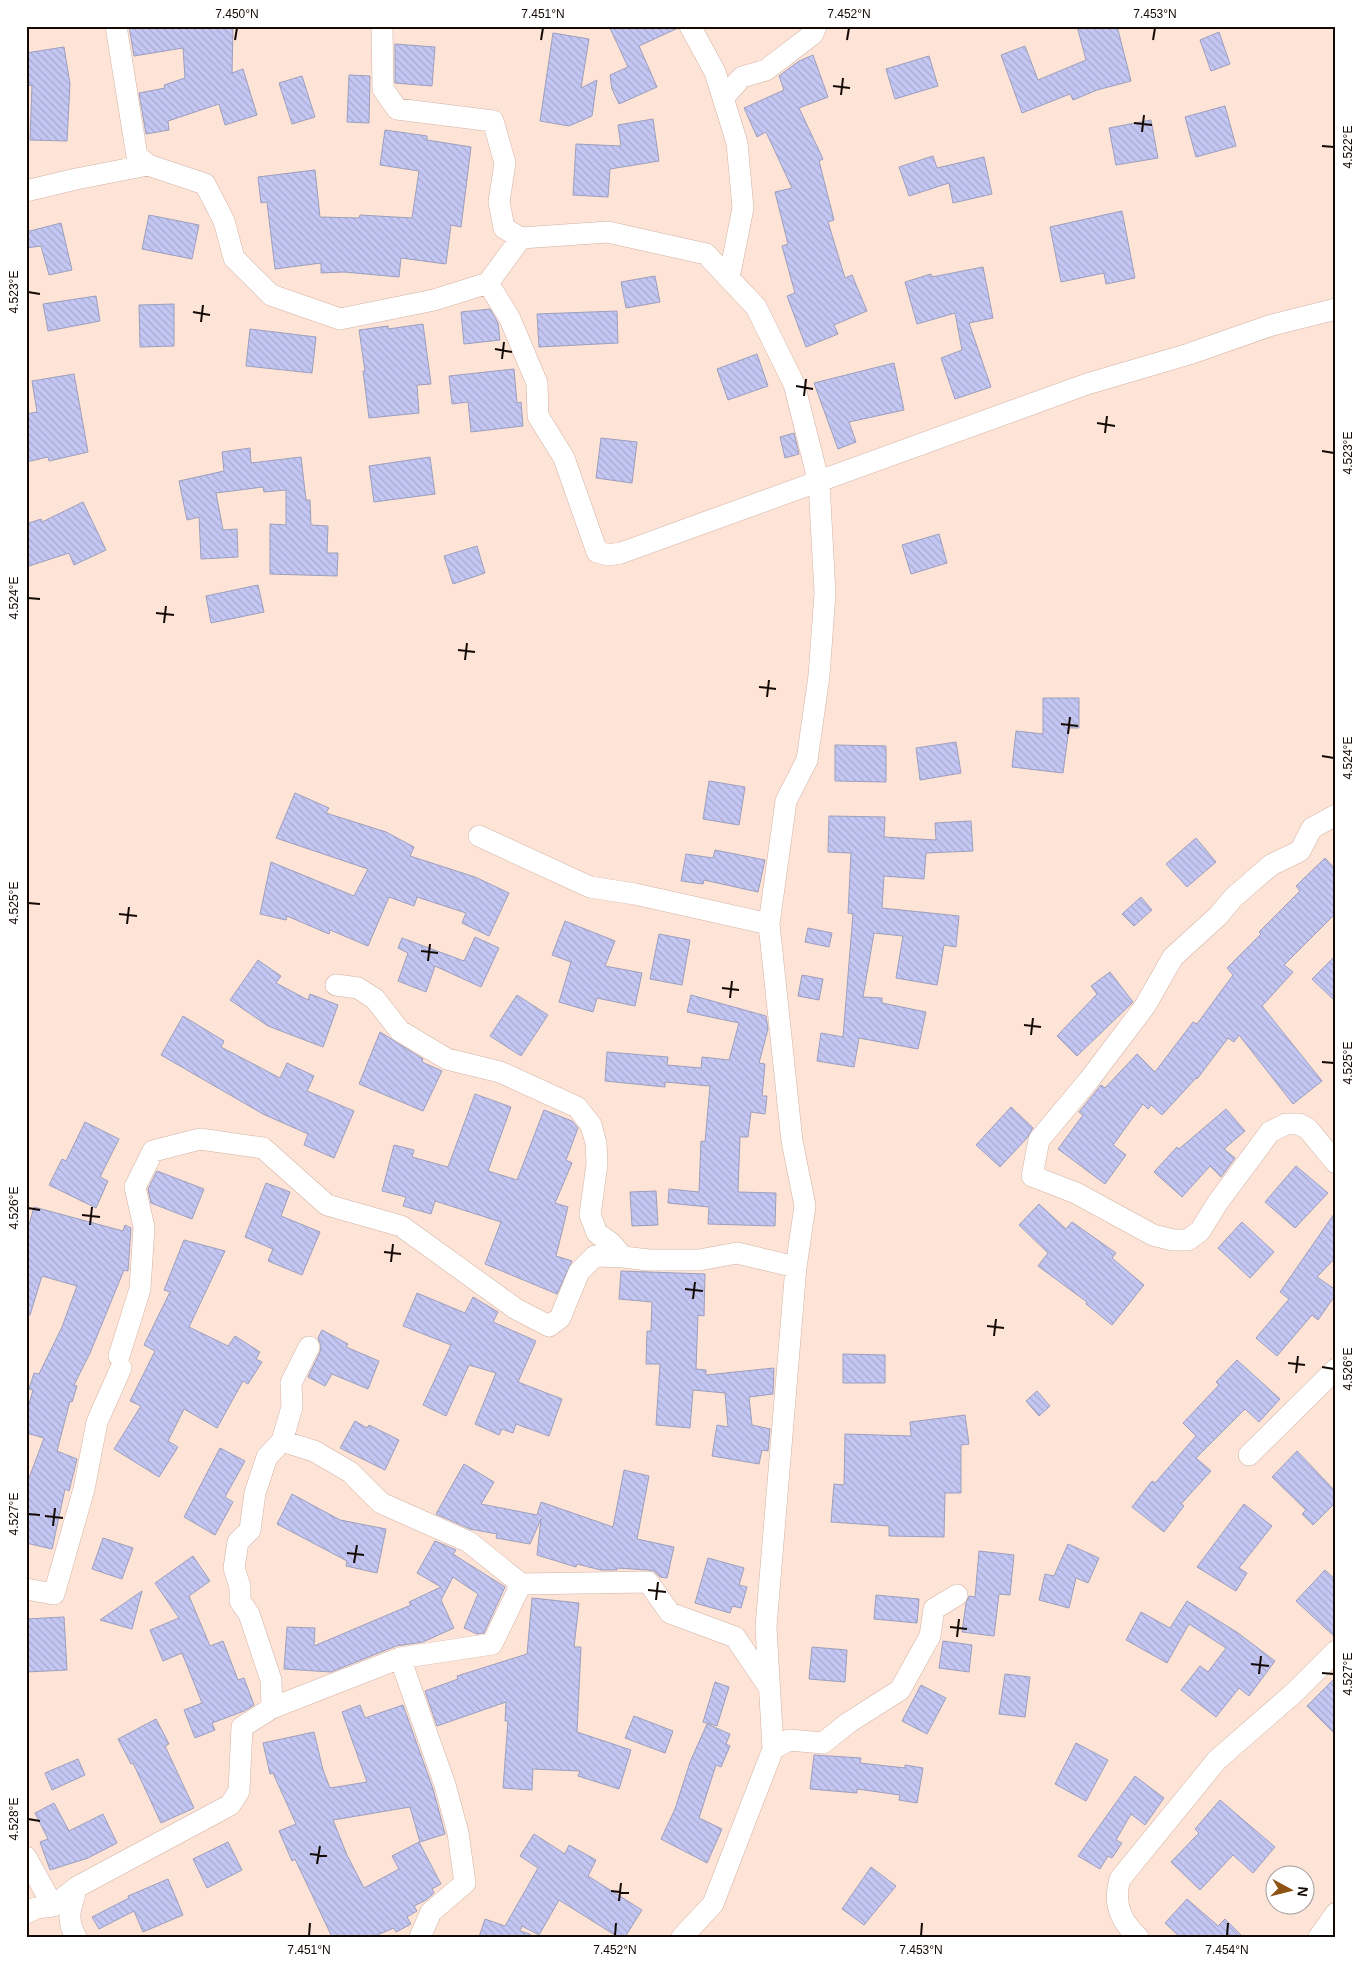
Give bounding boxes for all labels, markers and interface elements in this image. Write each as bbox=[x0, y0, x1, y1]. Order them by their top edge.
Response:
text: 7.450°N bbox=[215, 7, 259, 21]
text: 7.451°N bbox=[521, 7, 565, 21]
text: 7.452°N bbox=[827, 7, 871, 21]
text: 7.453°N bbox=[1133, 7, 1177, 21]
text: 4.522°E bbox=[1341, 126, 1355, 168]
text: 4.523°E bbox=[7, 271, 21, 313]
text: 4.523°E bbox=[1341, 432, 1355, 474]
text: 4.524°E bbox=[7, 577, 21, 619]
text: 4.524°E bbox=[1341, 737, 1355, 779]
text: 4.525°E bbox=[7, 882, 21, 924]
text: 4.525°E bbox=[1341, 1042, 1355, 1084]
text: 4.526°E bbox=[7, 1187, 21, 1229]
text: 4.526°E bbox=[1341, 1348, 1355, 1390]
text: 4.527°E bbox=[7, 1493, 21, 1535]
text: 4.527°E bbox=[1341, 1653, 1355, 1695]
text: 4.528°E bbox=[7, 1798, 21, 1840]
north arrow bbox=[1264, 1866, 1314, 1916]
text: N bbox=[1294, 1886, 1311, 1898]
text: 7.451°N bbox=[287, 1943, 331, 1957]
text: 7.452°N bbox=[593, 1943, 637, 1957]
text: 7.453°N bbox=[899, 1943, 943, 1957]
text: 7.454°N bbox=[1205, 1943, 1249, 1957]

